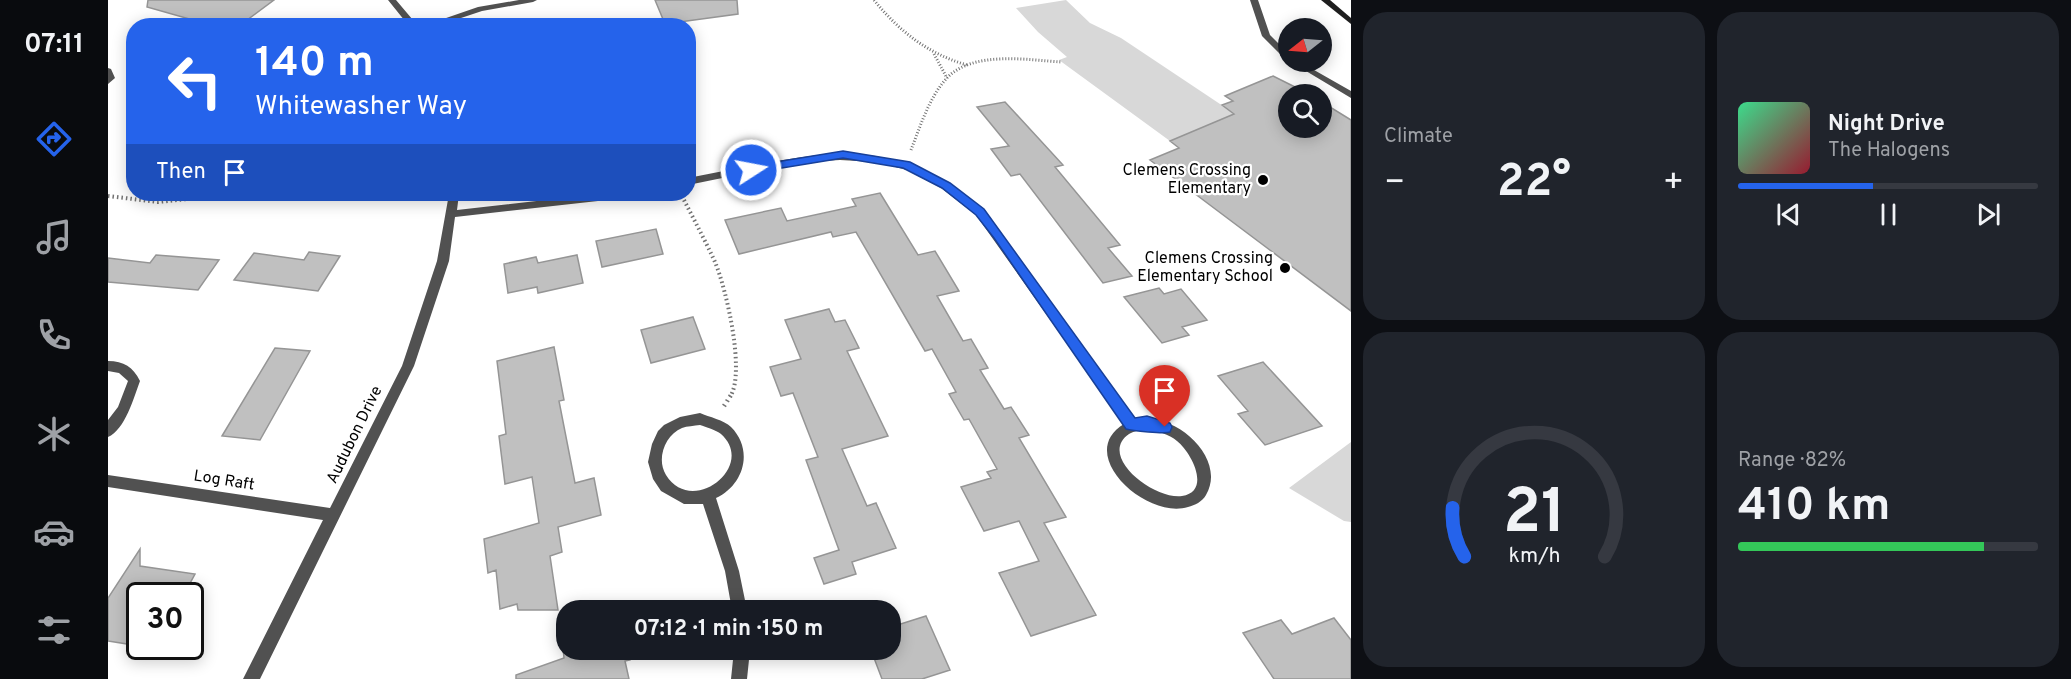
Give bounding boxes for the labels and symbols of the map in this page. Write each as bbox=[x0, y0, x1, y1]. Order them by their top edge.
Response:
north arrow bbox=[1278, 18, 1332, 72]
position arrow bbox=[719, 138, 783, 202]
place label: Clemens Crossing Elementary bbox=[1123, 161, 1251, 199]
marker: Clemens Crossing Elementary bbox=[1256, 173, 1270, 187]
place label: Clemens Crossing Elementary School bbox=[1137, 249, 1273, 287]
marker: Clemens Crossing Elementary School bbox=[1278, 261, 1292, 275]
pin bbox=[1139, 365, 1190, 427]
street label: Audubon Drive bbox=[323, 383, 387, 487]
street label: Log Raft bbox=[192, 466, 256, 496]
speed limit sign: 30 bbox=[126, 582, 204, 660]

